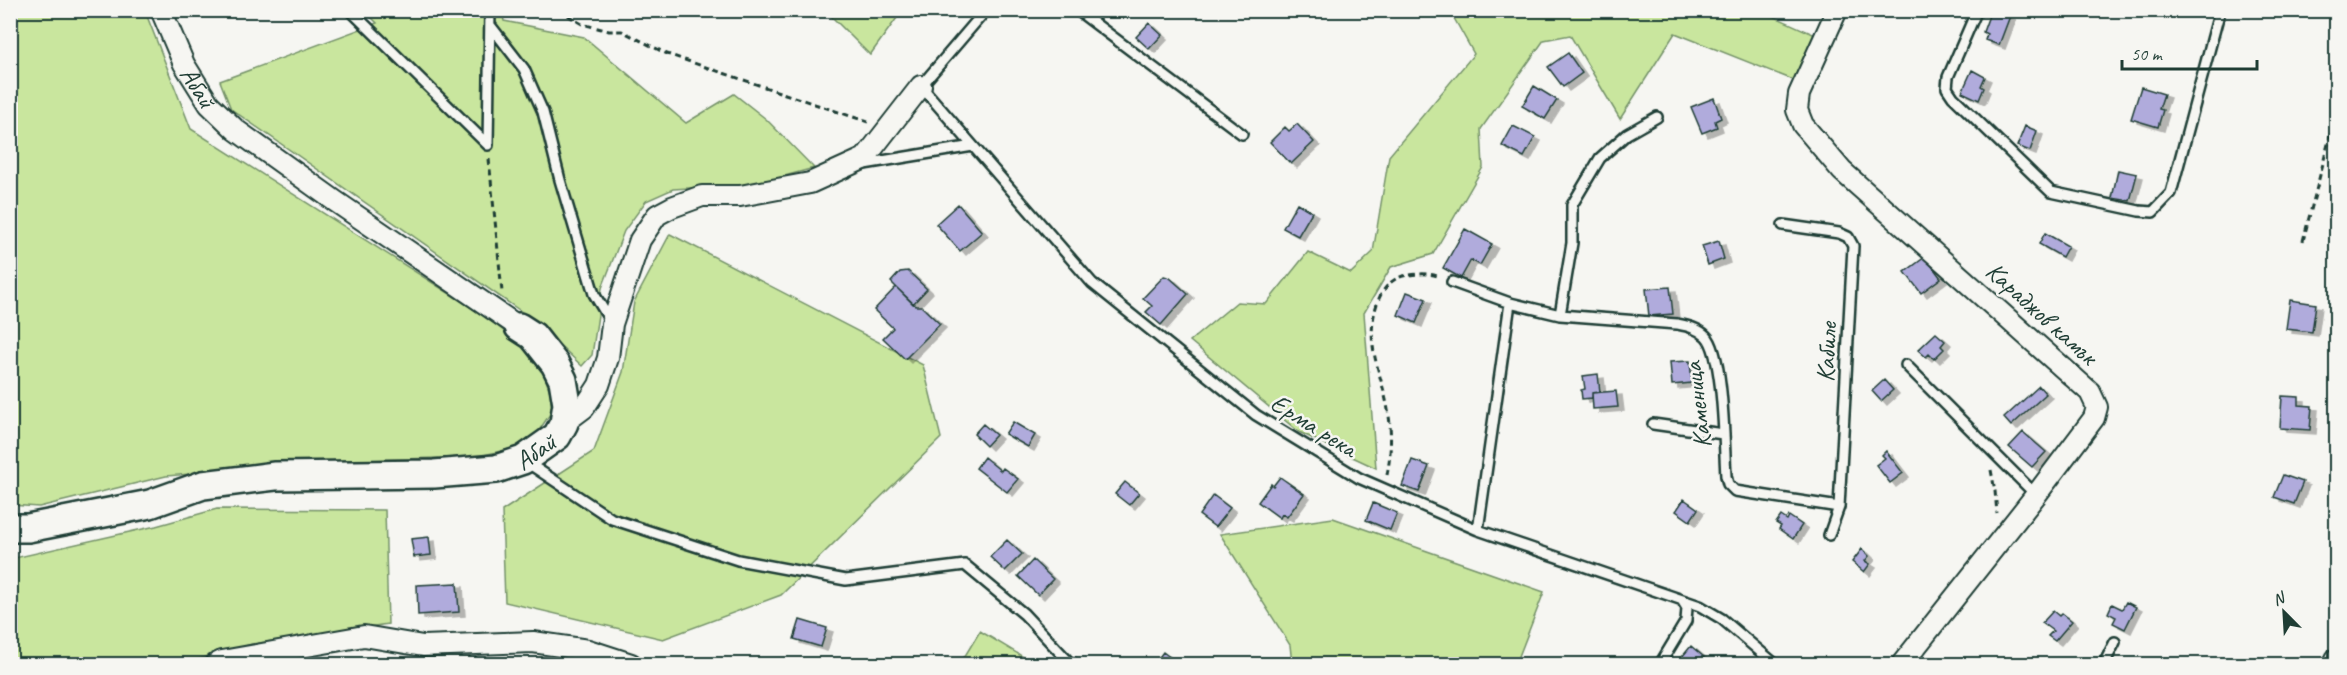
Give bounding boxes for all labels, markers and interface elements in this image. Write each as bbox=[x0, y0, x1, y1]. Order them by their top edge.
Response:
scale bar bbox=[2122, 33, 2257, 71]
text: 50 m bbox=[2131, 43, 2164, 65]
street label: Абай bbox=[173, 60, 225, 116]
street label: Караджов камък bbox=[1979, 255, 2106, 374]
street label: Кабиле bbox=[1808, 320, 1845, 383]
street label: Каменица bbox=[1676, 358, 1719, 450]
street label: Ерма река bbox=[1265, 386, 1365, 466]
street label: Абай bbox=[508, 424, 565, 478]
north arrow bbox=[2254, 582, 2314, 642]
text: N bbox=[2270, 587, 2290, 610]

